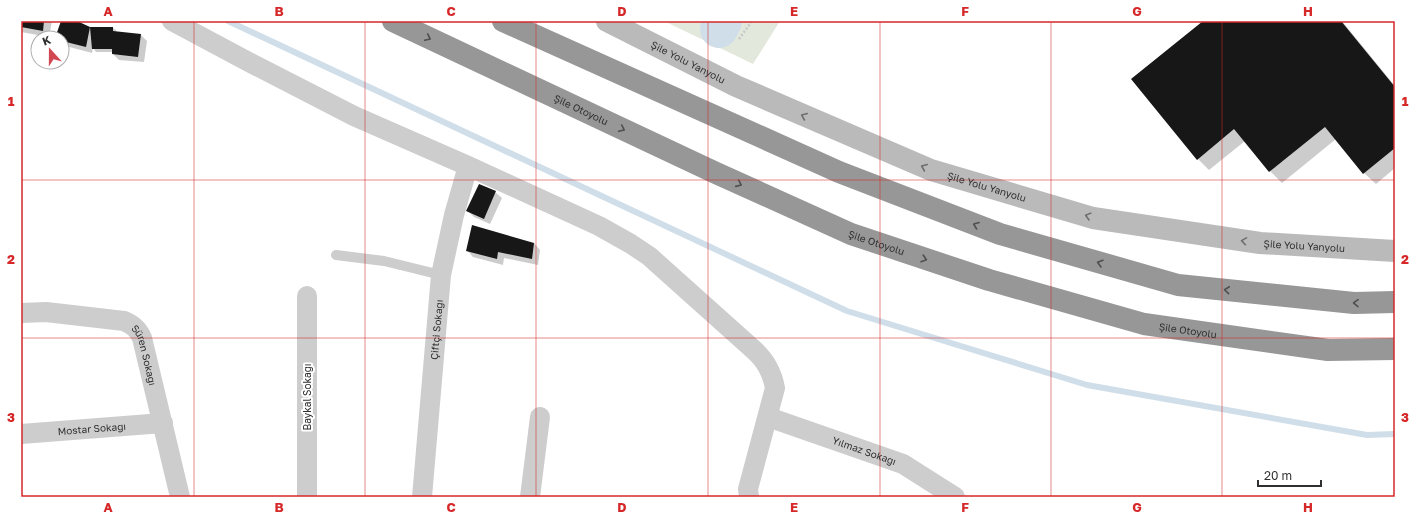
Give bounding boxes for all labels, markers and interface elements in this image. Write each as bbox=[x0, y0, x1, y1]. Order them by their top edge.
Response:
text: A bbox=[103, 3, 113, 19]
text: B bbox=[274, 3, 284, 19]
text: C bbox=[446, 3, 456, 19]
text: D bbox=[617, 3, 627, 19]
text: E bbox=[790, 3, 798, 19]
text: F bbox=[961, 3, 969, 19]
text: G bbox=[1132, 3, 1142, 19]
text: H bbox=[1303, 3, 1313, 19]
north arrow bbox=[30, 30, 70, 70]
text: K bbox=[40, 33, 52, 48]
one-way arrow bbox=[424, 33, 431, 41]
street label: Şile Yolu Yanyolu bbox=[649, 38, 727, 86]
street label: Şile Otoyolu bbox=[552, 92, 610, 127]
text: 1 bbox=[8, 93, 15, 109]
text: 1 bbox=[1402, 93, 1409, 109]
one-way arrow bbox=[801, 112, 808, 120]
one-way arrow bbox=[617, 124, 625, 132]
one-way arrow bbox=[920, 164, 928, 172]
street label: Şile Yolu Yanyolu bbox=[946, 169, 1028, 204]
one-way arrow bbox=[735, 179, 743, 187]
one-way arrow bbox=[1085, 212, 1092, 221]
one-way arrow bbox=[972, 221, 979, 229]
street label: Şile Otoyolu bbox=[847, 228, 906, 257]
one-way arrow bbox=[1241, 237, 1247, 246]
street label: Şile Yolu Yanyolu bbox=[1263, 237, 1346, 254]
text: 2 bbox=[7, 251, 15, 267]
text: 2 bbox=[1401, 251, 1409, 267]
one-way arrow bbox=[921, 254, 928, 262]
one-way arrow bbox=[1097, 259, 1104, 268]
one-way arrow bbox=[1224, 286, 1230, 295]
street label: Çiftçi Sokağı bbox=[428, 299, 445, 360]
one-way arrow bbox=[1353, 299, 1359, 307]
street label: Şile Otoyolu bbox=[1158, 320, 1218, 340]
street label: Süren Sokağı bbox=[129, 322, 159, 387]
street label: Baykal Sokağı bbox=[301, 363, 313, 431]
text: 3 bbox=[7, 409, 15, 425]
text: 3 bbox=[1401, 409, 1409, 425]
street label: Mostar Sokağı bbox=[57, 420, 126, 437]
street label: Yılmaz Sokağı bbox=[831, 434, 898, 467]
scale bar bbox=[1258, 462, 1321, 488]
text: 20 m bbox=[1264, 468, 1292, 483]
text: A bbox=[103, 499, 113, 515]
text: B bbox=[274, 499, 284, 515]
text: C bbox=[446, 499, 456, 515]
text: D bbox=[617, 499, 627, 515]
text: E bbox=[790, 499, 798, 515]
text: F bbox=[961, 499, 969, 515]
text: G bbox=[1132, 499, 1142, 515]
text: H bbox=[1303, 499, 1313, 515]

